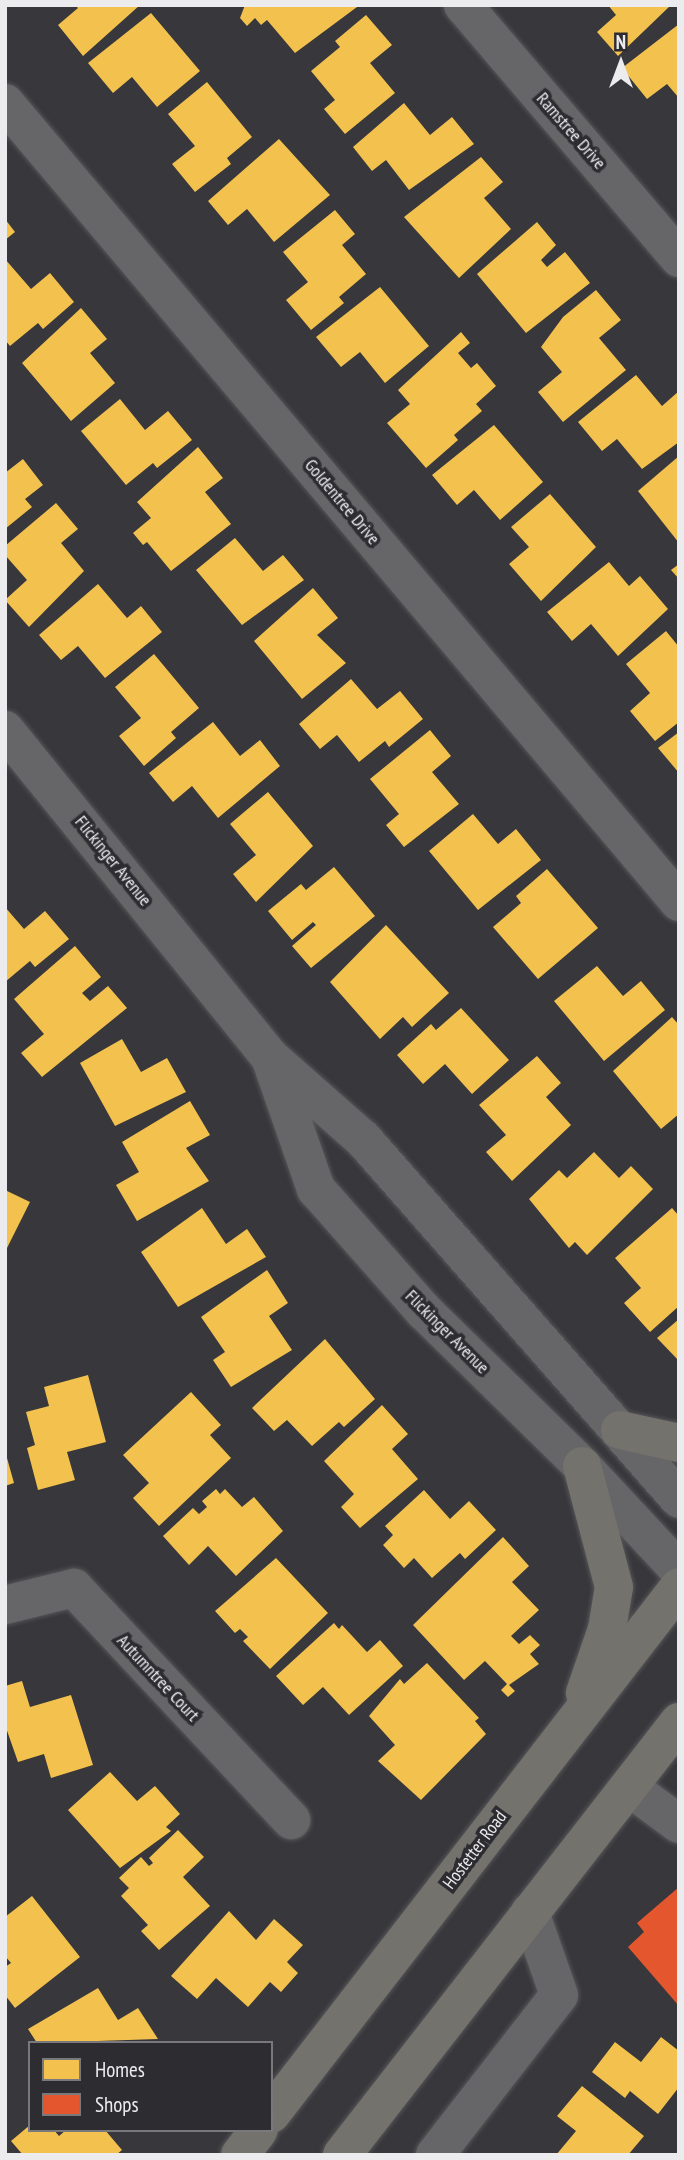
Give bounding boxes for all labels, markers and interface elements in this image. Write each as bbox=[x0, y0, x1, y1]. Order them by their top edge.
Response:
north arrow bbox=[586, 28, 656, 98]
text: N bbox=[616, 30, 626, 54]
street label: Ramstree Drive bbox=[532, 88, 610, 174]
street label: Goldentree Drive bbox=[300, 455, 384, 549]
street label: Flickinger Avenue bbox=[70, 811, 156, 911]
street label: Flickinger Avenue bbox=[400, 1285, 494, 1379]
street label: Autumntree Court bbox=[112, 1630, 204, 1726]
street label: Hostetter Road bbox=[439, 1807, 511, 1893]
legend bbox=[28, 2041, 273, 2132]
text: Homes bbox=[95, 2056, 145, 2083]
text: Shops bbox=[95, 2091, 139, 2118]

